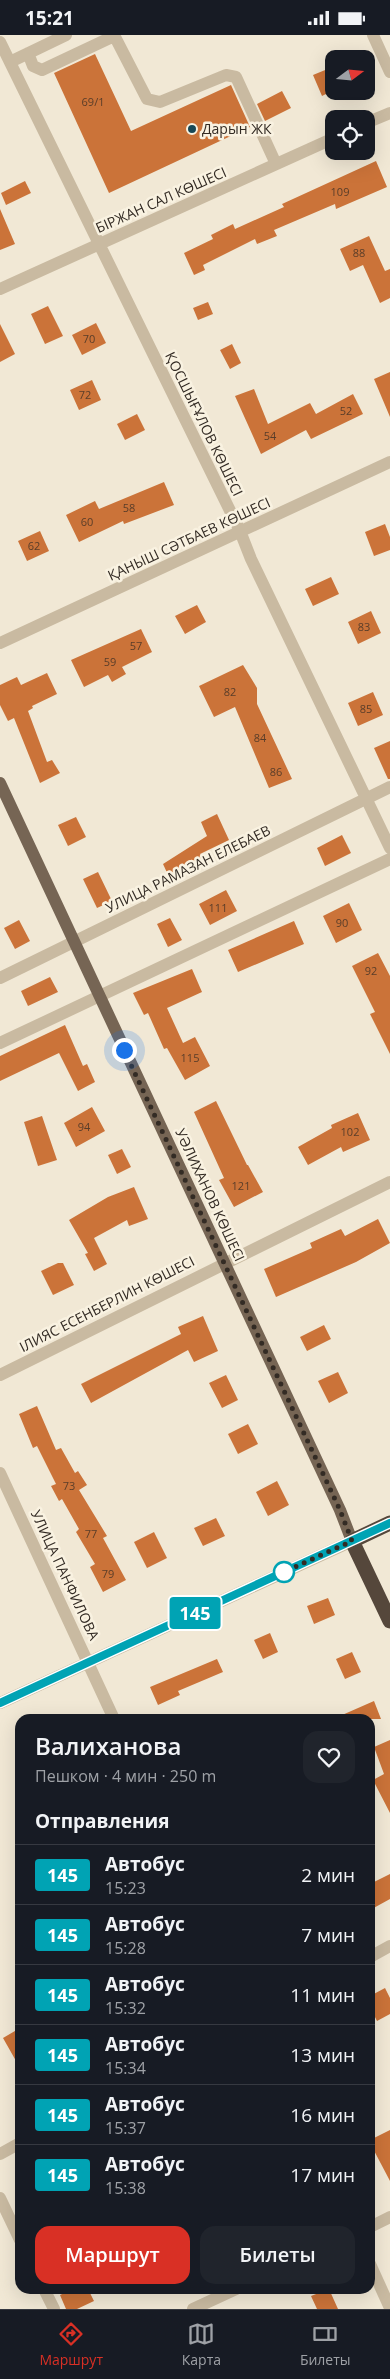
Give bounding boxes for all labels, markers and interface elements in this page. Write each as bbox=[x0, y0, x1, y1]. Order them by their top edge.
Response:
text: 15:21 bbox=[25, 5, 74, 31]
north arrow bbox=[325, 50, 375, 100]
map controls bbox=[325, 50, 375, 160]
house number: 69/1 bbox=[82, 94, 104, 109]
button: locate bbox=[325, 110, 375, 160]
place label: Дарын ЖК bbox=[202, 119, 272, 138]
marker: Дарын ЖК bbox=[186, 123, 198, 135]
street label: БІРЖАН САЛ КӨШЕСІ bbox=[93, 162, 229, 237]
house number: 109 bbox=[331, 184, 349, 199]
house number: 88 bbox=[353, 245, 365, 260]
house number: 70 bbox=[83, 331, 95, 346]
street label: ҚОСШЫҒҰЛОВ КӨШЕСІ bbox=[161, 348, 248, 499]
house number: 72 bbox=[79, 387, 91, 402]
house number: 52 bbox=[340, 403, 352, 418]
house number: 54 bbox=[264, 428, 277, 443]
street label: ҚАНЫШ СӘТБАЕВ КӨШЕСІ bbox=[104, 492, 273, 585]
house number: 58 bbox=[123, 500, 135, 515]
house number: 60 bbox=[81, 514, 93, 529]
house number: 62 bbox=[28, 538, 40, 553]
house number: 83 bbox=[358, 619, 370, 634]
house number: 57 bbox=[130, 638, 142, 653]
house number: 59 bbox=[104, 654, 116, 669]
house number: 82 bbox=[224, 684, 236, 699]
house number: 85 bbox=[360, 701, 372, 716]
house number: 84 bbox=[254, 730, 267, 745]
house number: 86 bbox=[270, 764, 282, 779]
street label: УЛИЦА РАМАЗАН ЕЛЕБАЕВ bbox=[102, 820, 273, 917]
house number: 111 bbox=[209, 900, 227, 915]
house number: 90 bbox=[336, 915, 348, 930]
house number: 92 bbox=[365, 963, 377, 978]
your location bbox=[112, 1038, 137, 1063]
house number: 115 bbox=[181, 1050, 199, 1065]
house number: 94 bbox=[78, 1119, 91, 1134]
house number: 102 bbox=[341, 1124, 359, 1139]
street label: УӘЛИХАНОВ КӨШЕСІ bbox=[171, 1125, 250, 1264]
house number: 121 bbox=[232, 1178, 250, 1193]
street label: ІЛИЯС ЕСЕНБЕРЛИН КӨШЕСІ bbox=[16, 1251, 198, 1356]
house number: 73 bbox=[63, 1478, 75, 1493]
street label: УЛИЦА ПАНФИЛОВА bbox=[27, 1507, 104, 1643]
house number: 77 bbox=[85, 1526, 97, 1541]
unlabelled marker bbox=[273, 1561, 295, 1583]
house number: 79 bbox=[102, 1566, 114, 1581]
line badge: 145 bbox=[166, 1597, 224, 1629]
text: 145 bbox=[180, 1601, 210, 1625]
text: Валиханова bbox=[35, 1729, 181, 1762]
button: heart bbox=[303, 1731, 355, 1783]
text: Пешком · 4 мин · 250 m bbox=[35, 1765, 216, 1787]
text: Отправления bbox=[35, 1808, 169, 1834]
text: Автобус bbox=[105, 1851, 185, 1877]
text: 2 мин bbox=[301, 1862, 355, 1888]
text: 145 bbox=[47, 1863, 78, 1887]
text: 15:23 bbox=[105, 1877, 146, 1899]
text: Автобус bbox=[105, 1911, 185, 1937]
text: 7 мин bbox=[301, 1922, 355, 1948]
text: 145 bbox=[47, 1923, 78, 1947]
text: 15:28 bbox=[105, 1937, 146, 1959]
text: Автобус bbox=[105, 1971, 185, 1997]
text: 11 мин bbox=[290, 1982, 355, 2008]
text: 145 bbox=[47, 1983, 78, 2007]
text: 15:32 bbox=[105, 1997, 146, 2019]
text: Автобус bbox=[105, 2031, 185, 2057]
text: 13 мин bbox=[290, 2042, 355, 2068]
text: 145 bbox=[47, 2043, 78, 2067]
text: 15:34 bbox=[105, 2057, 146, 2079]
text: Автобус bbox=[105, 2091, 185, 2117]
text: 16 мин bbox=[290, 2102, 355, 2128]
text: 145 bbox=[47, 2103, 78, 2127]
text: 15:37 bbox=[105, 2117, 146, 2139]
text: Автобус bbox=[105, 2151, 185, 2177]
text: 17 мин bbox=[290, 2162, 355, 2188]
text: 145 bbox=[47, 2163, 78, 2187]
text: 15:38 bbox=[105, 2177, 146, 2199]
button: Маршрут bbox=[35, 2226, 190, 2284]
button: Билеты bbox=[200, 2226, 355, 2284]
tab: Маршрут bbox=[39, 2320, 103, 2369]
tab: Карта bbox=[182, 2320, 221, 2369]
tab: Билеты bbox=[300, 2320, 351, 2369]

